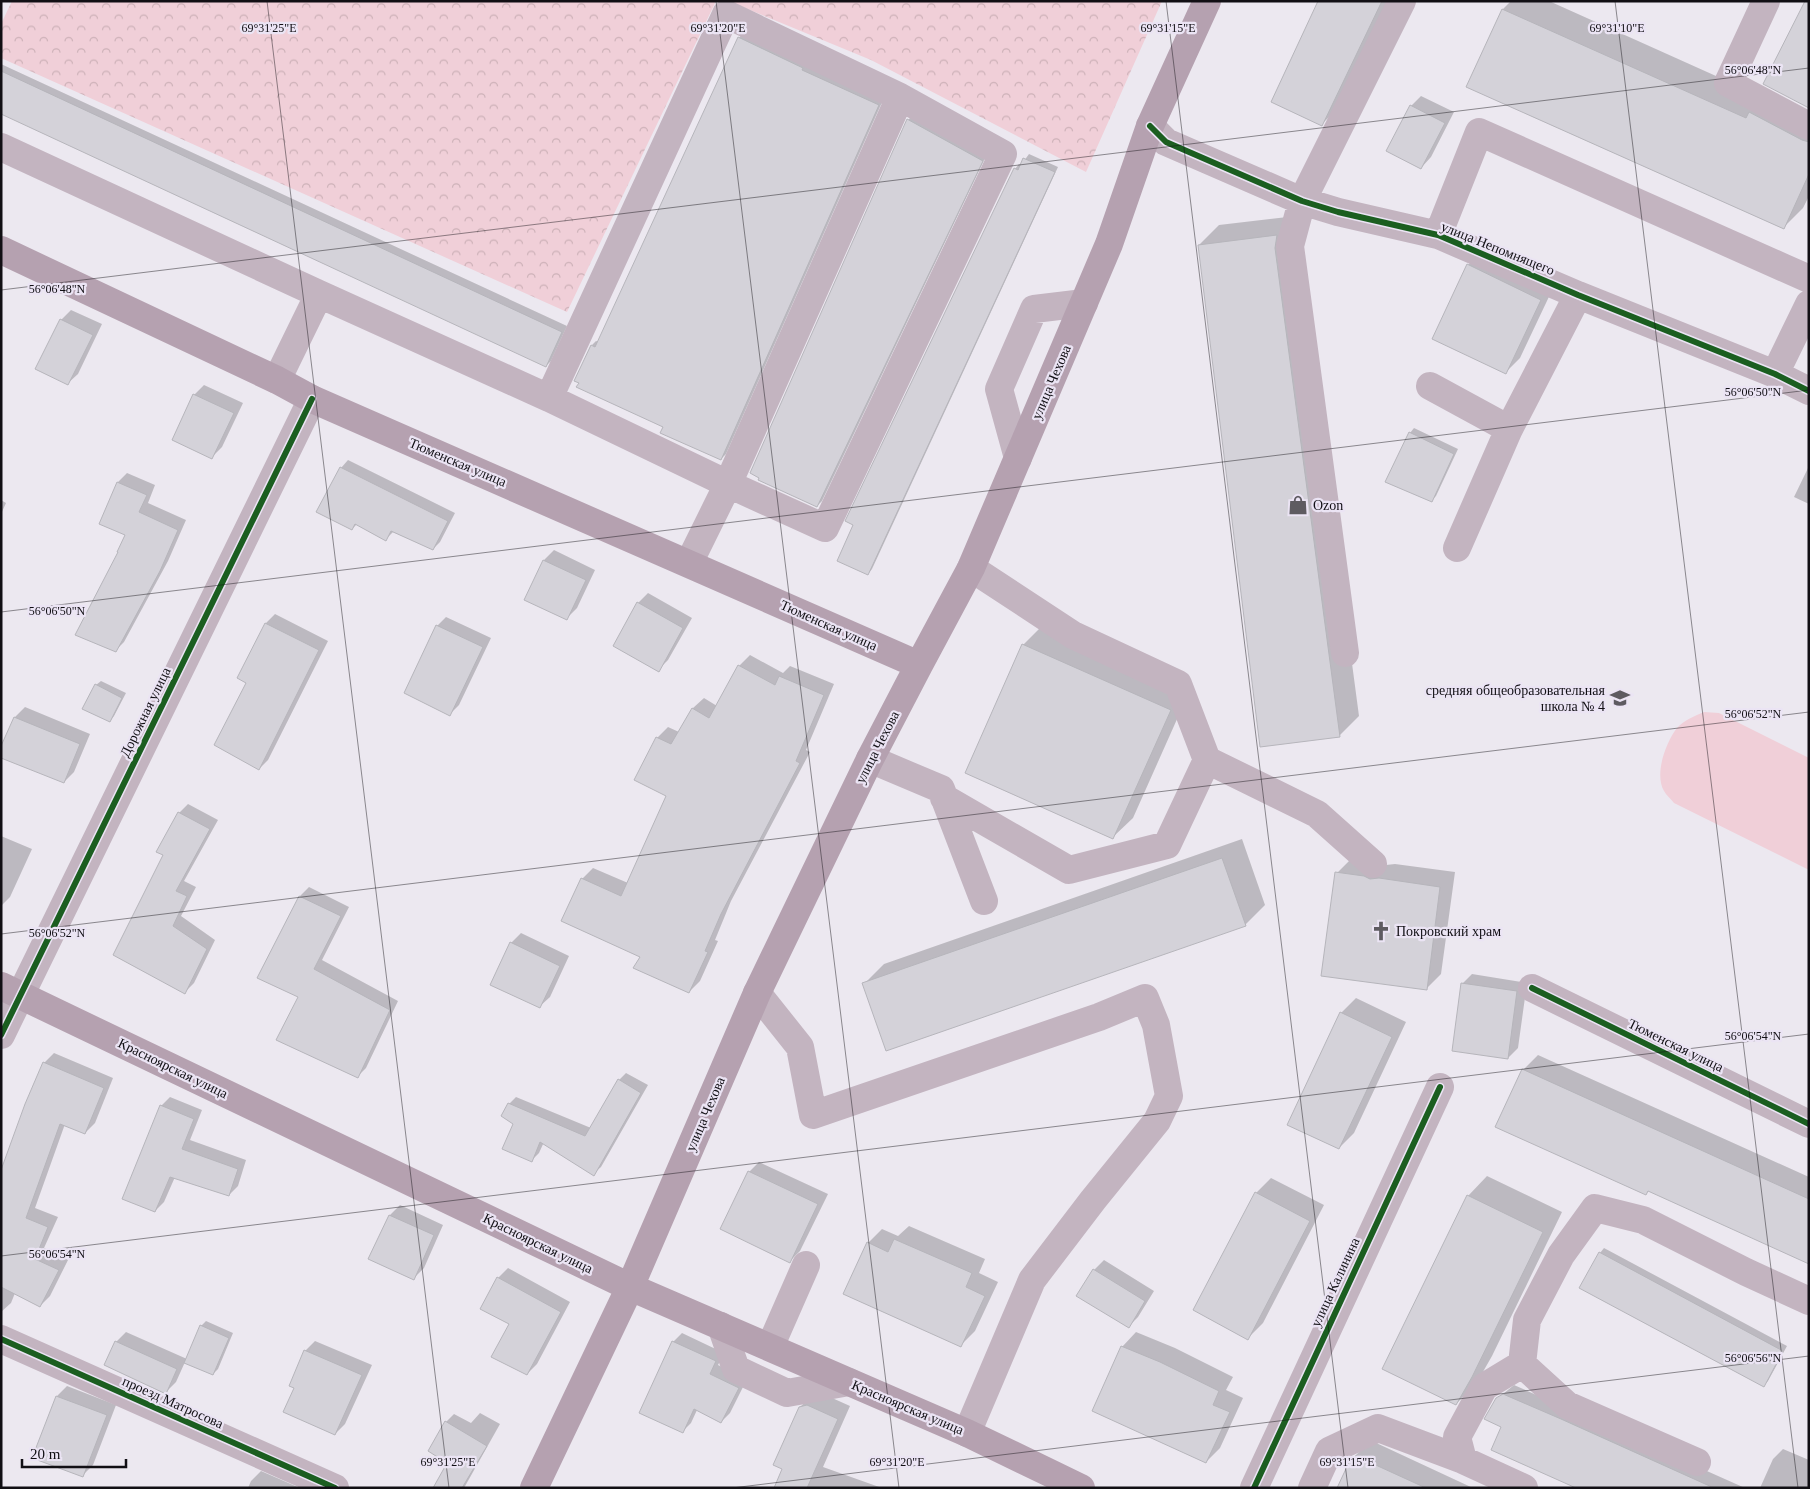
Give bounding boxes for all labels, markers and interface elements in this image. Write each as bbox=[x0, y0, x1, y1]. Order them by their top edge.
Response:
text: 69°31'25"E bbox=[241, 21, 297, 35]
text: 69°31'20"E bbox=[690, 21, 746, 35]
text: 69°31'15"E bbox=[1140, 21, 1196, 35]
text: 69°31'10"E bbox=[1589, 21, 1645, 35]
text: 56°06'48"N bbox=[1725, 63, 1782, 77]
street label: улица Непомнящего bbox=[1439, 219, 1557, 278]
text: 56°06'48"N bbox=[29, 282, 86, 296]
street label: улица Чехова bbox=[1029, 342, 1074, 422]
text: 56°06'50"N bbox=[1725, 385, 1782, 399]
street label: Тюменская улица bbox=[407, 435, 509, 490]
shop icon: Ozon bbox=[1287, 494, 1309, 516]
place label: Ozon bbox=[1313, 498, 1343, 513]
street label: Тюменская улица bbox=[778, 597, 880, 654]
text: 56°06'50"N bbox=[29, 604, 86, 618]
street label: Дорожная улица bbox=[117, 664, 174, 760]
place label: средняя общеобразовательная школа № 4 bbox=[1426, 683, 1606, 714]
school or university icon: средняя общеобразовательная школа № 4 bbox=[1609, 687, 1631, 709]
text: 56°06'52"N bbox=[1725, 707, 1782, 721]
street label: улица Чехова bbox=[853, 708, 902, 786]
church icon: Покровский храм bbox=[1370, 920, 1392, 942]
place label: Покровский храм bbox=[1396, 924, 1501, 939]
text: 56°06'52"N bbox=[29, 926, 86, 940]
street label: Тюменская улица bbox=[1626, 1016, 1727, 1075]
text: 56°06'54"N bbox=[1725, 1029, 1782, 1043]
street label: Красноярская улица bbox=[116, 1035, 231, 1102]
street label: улица Чехова bbox=[683, 1074, 728, 1154]
street label: Красноярская улица bbox=[481, 1210, 596, 1277]
street label: улица Калинина bbox=[1308, 1234, 1363, 1329]
text: 56°06'54"N bbox=[29, 1247, 86, 1261]
text: 56°06'56"N bbox=[1725, 1351, 1782, 1365]
street label: проезд Матросова bbox=[120, 1373, 226, 1432]
street label: Красноярская улица bbox=[850, 1377, 967, 1438]
scale bar bbox=[22, 1436, 126, 1468]
text: 20 m bbox=[30, 1446, 61, 1462]
text: 69°31'25"E bbox=[420, 1455, 476, 1469]
text: 69°31'20"E bbox=[869, 1455, 925, 1469]
text: 69°31'15"E bbox=[1319, 1455, 1375, 1469]

